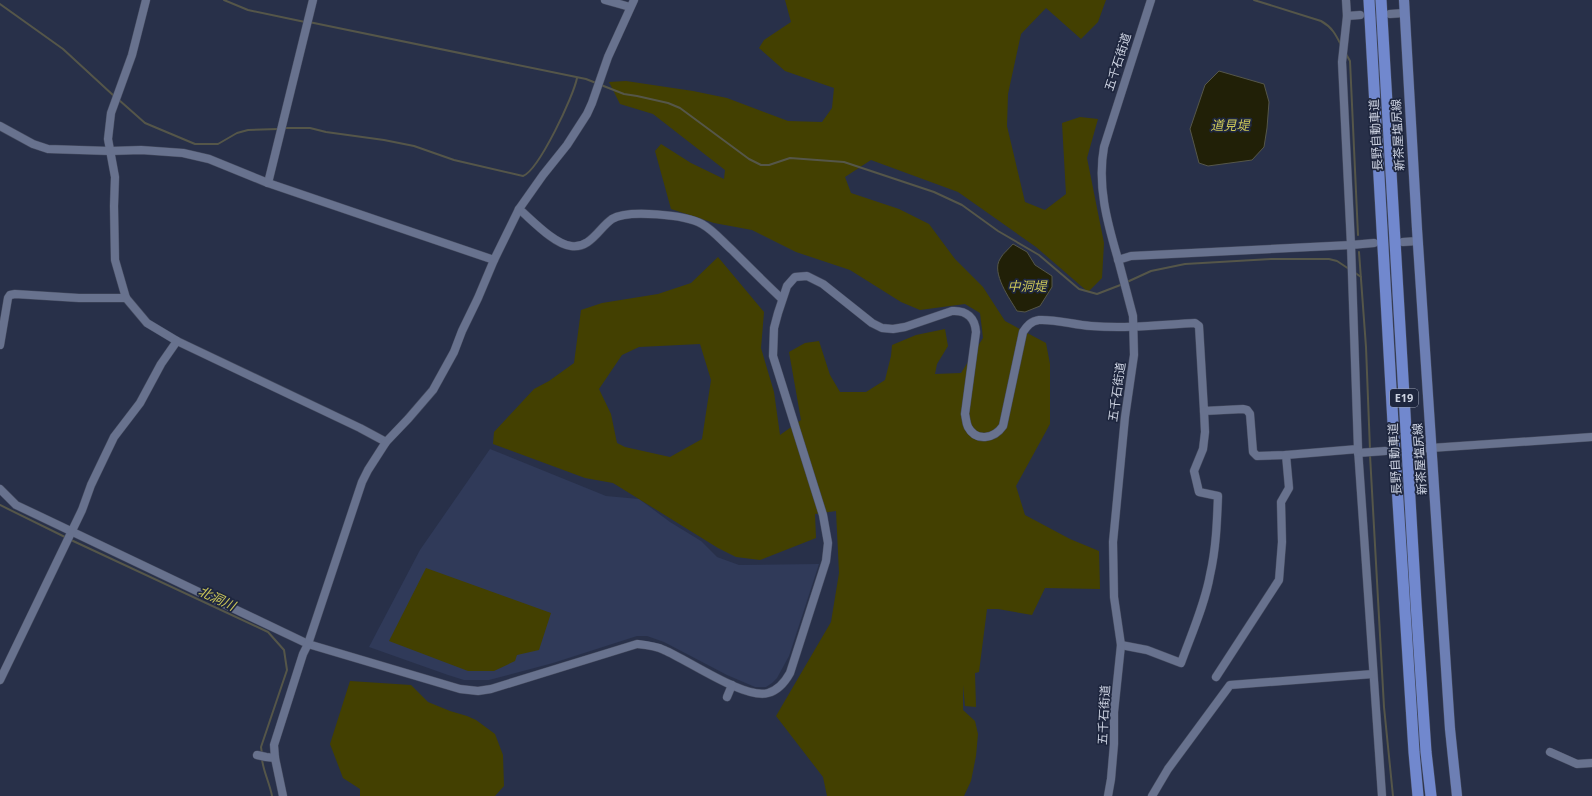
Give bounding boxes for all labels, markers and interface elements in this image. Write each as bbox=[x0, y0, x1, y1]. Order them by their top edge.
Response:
street label: 五千石街道 bbox=[1100, 31, 1135, 93]
street label: 長野自動車道 bbox=[1365, 99, 1386, 171]
street label: 新茶屋塩尻線 bbox=[1387, 99, 1408, 171]
water label: 道見堤 bbox=[1210, 116, 1251, 134]
water label: 中洞堤 bbox=[1007, 277, 1048, 295]
street label: 五千石街道 bbox=[1104, 361, 1129, 423]
road number: E19 bbox=[1390, 389, 1418, 407]
street label: 長野自動車道 bbox=[1384, 423, 1405, 495]
street label: 新茶屋塩尻線 bbox=[1409, 423, 1430, 496]
water label: 北洞川 bbox=[196, 582, 240, 615]
street label: 五千石街道 bbox=[1093, 685, 1114, 745]

